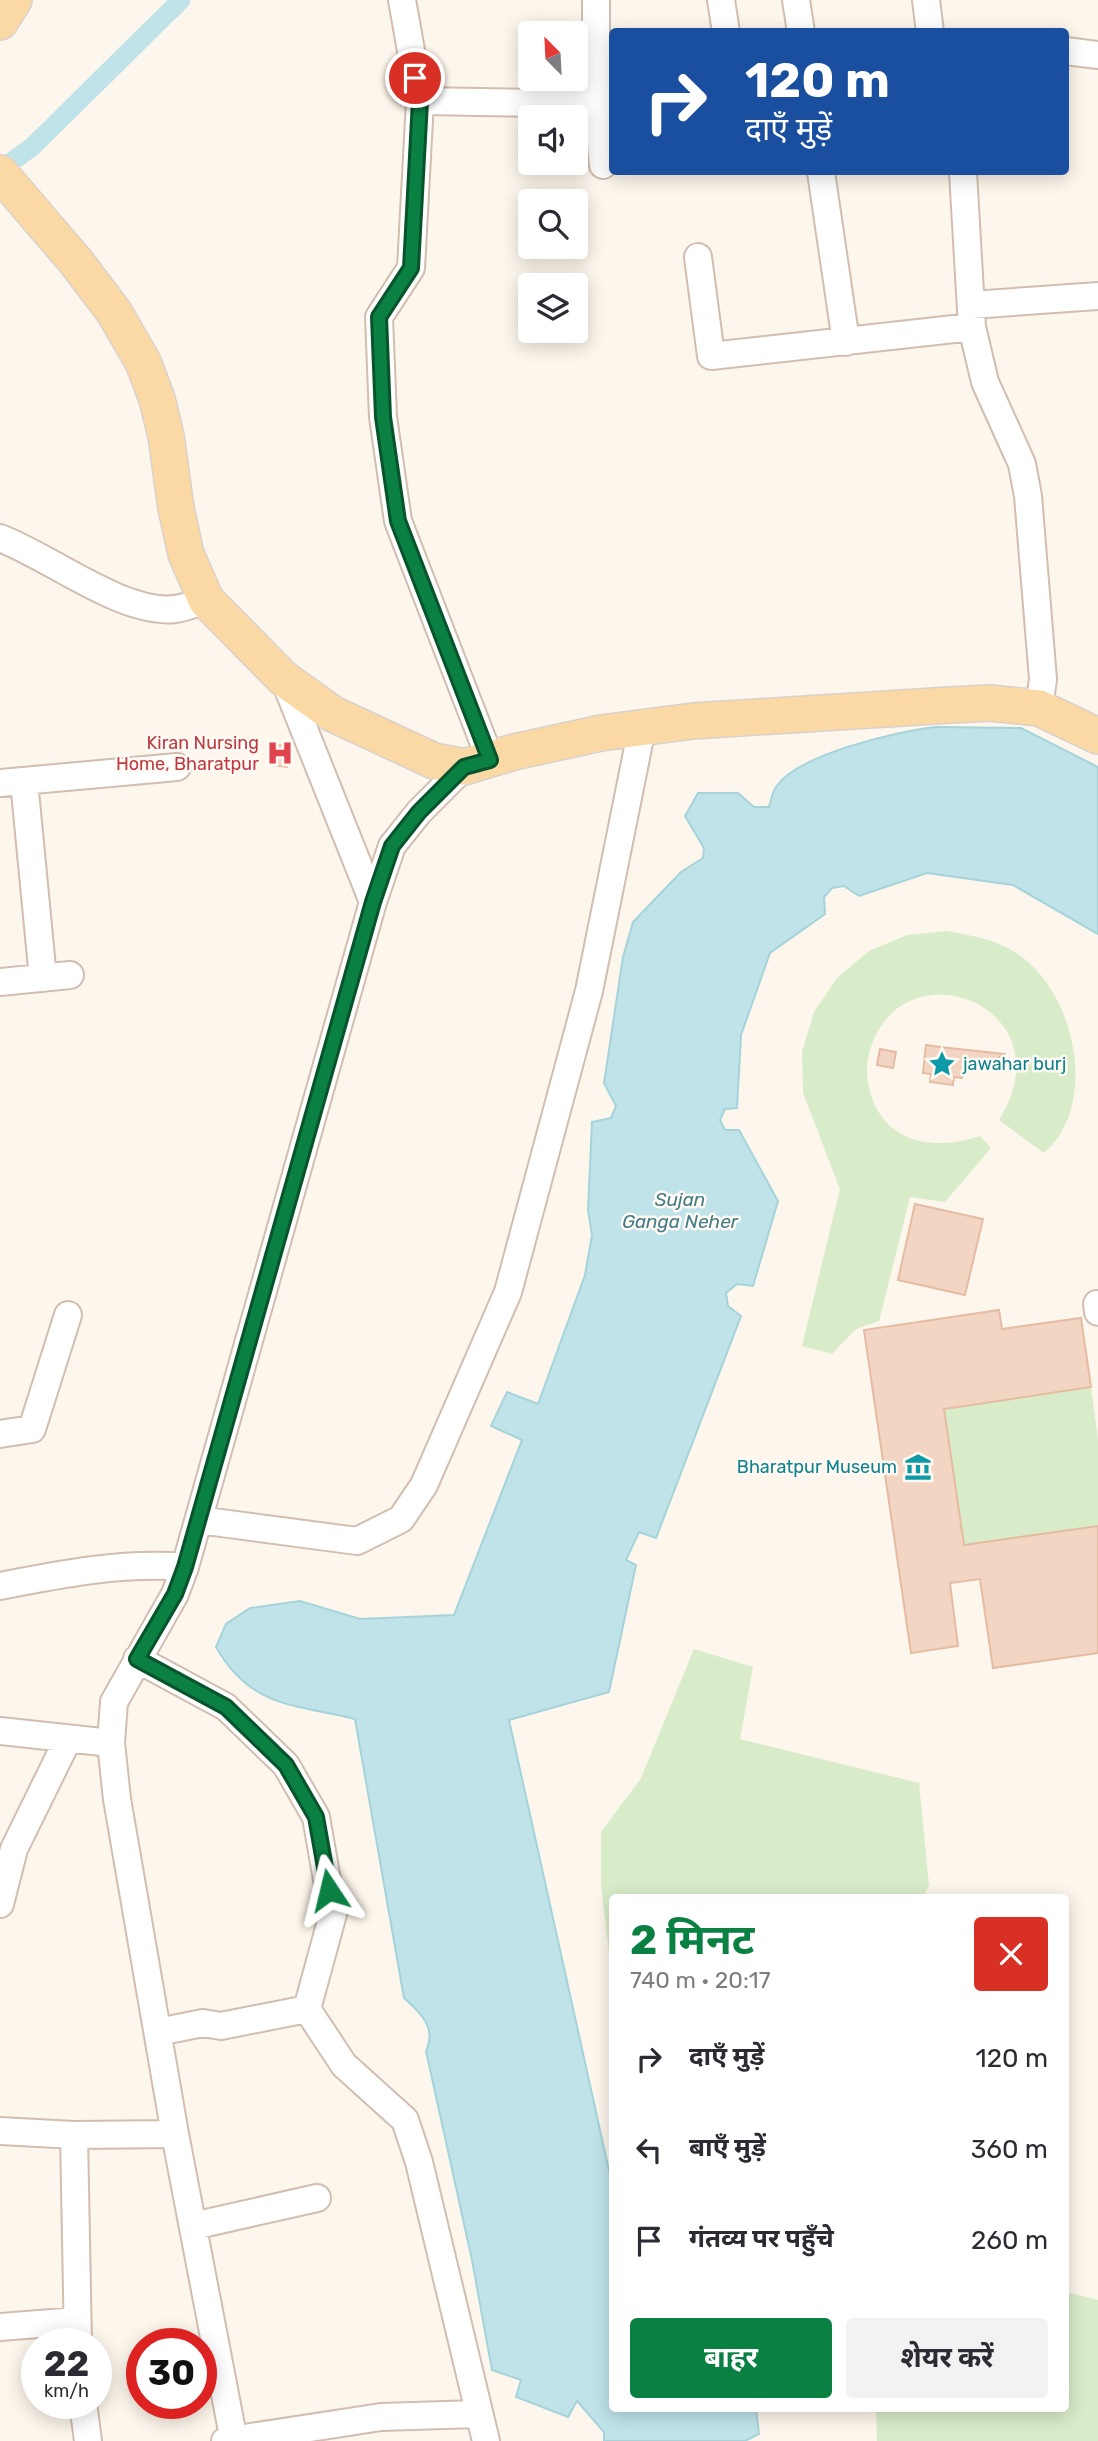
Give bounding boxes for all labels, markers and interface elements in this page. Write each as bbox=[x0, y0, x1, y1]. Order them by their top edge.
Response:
north arrow bbox=[518, 21, 588, 91]
map controls bbox=[518, 21, 588, 343]
pin bbox=[385, 48, 445, 108]
text: 120 m bbox=[745, 51, 890, 109]
icon: right bbox=[630, 56, 721, 147]
icon: arrive bbox=[396, 59, 434, 97]
button: sound bbox=[518, 105, 588, 175]
text: दाएँ मुड़ें bbox=[745, 110, 832, 148]
button: search bbox=[518, 189, 588, 259]
button: layers bbox=[518, 273, 588, 343]
place label: Kiran Nursing Home, Bharatpur bbox=[116, 732, 259, 775]
hospital icon: Kiran Nursing Home, Bharatpur bbox=[265, 738, 295, 768]
place icon: jawahar burj bbox=[927, 1049, 957, 1079]
place label: jawahar burj bbox=[962, 1053, 1066, 1075]
water label: Sujan Ganga Neher bbox=[622, 1188, 739, 1233]
museum icon: Bharatpur Museum bbox=[903, 1452, 933, 1482]
place label: Bharatpur Museum bbox=[737, 1456, 897, 1478]
position arrow bbox=[292, 1853, 366, 1927]
text: 2 मिनट bbox=[630, 1915, 754, 1965]
button: close bbox=[974, 1917, 1048, 1991]
text: 740 m · 20:17 bbox=[630, 1966, 770, 1994]
icon: right bbox=[630, 2040, 668, 2078]
text: दाएँ मुड़ें bbox=[689, 2041, 764, 2072]
text: 120 m bbox=[976, 2043, 1048, 2074]
icon: left bbox=[630, 2131, 668, 2169]
text: बाएँ मुड़ें bbox=[689, 2132, 766, 2163]
text: 360 m bbox=[971, 2134, 1048, 2165]
icon: arrive bbox=[630, 2222, 668, 2260]
text: गंतव्य पर पहुँचे bbox=[689, 2223, 834, 2254]
text: 260 m bbox=[971, 2225, 1048, 2256]
button: बाहर bbox=[630, 2318, 832, 2398]
button: शेयर करें bbox=[846, 2318, 1048, 2398]
speed limit sign: 30 bbox=[126, 2328, 217, 2419]
text: 22 bbox=[44, 2343, 89, 2385]
text: km/h bbox=[44, 2380, 89, 2402]

